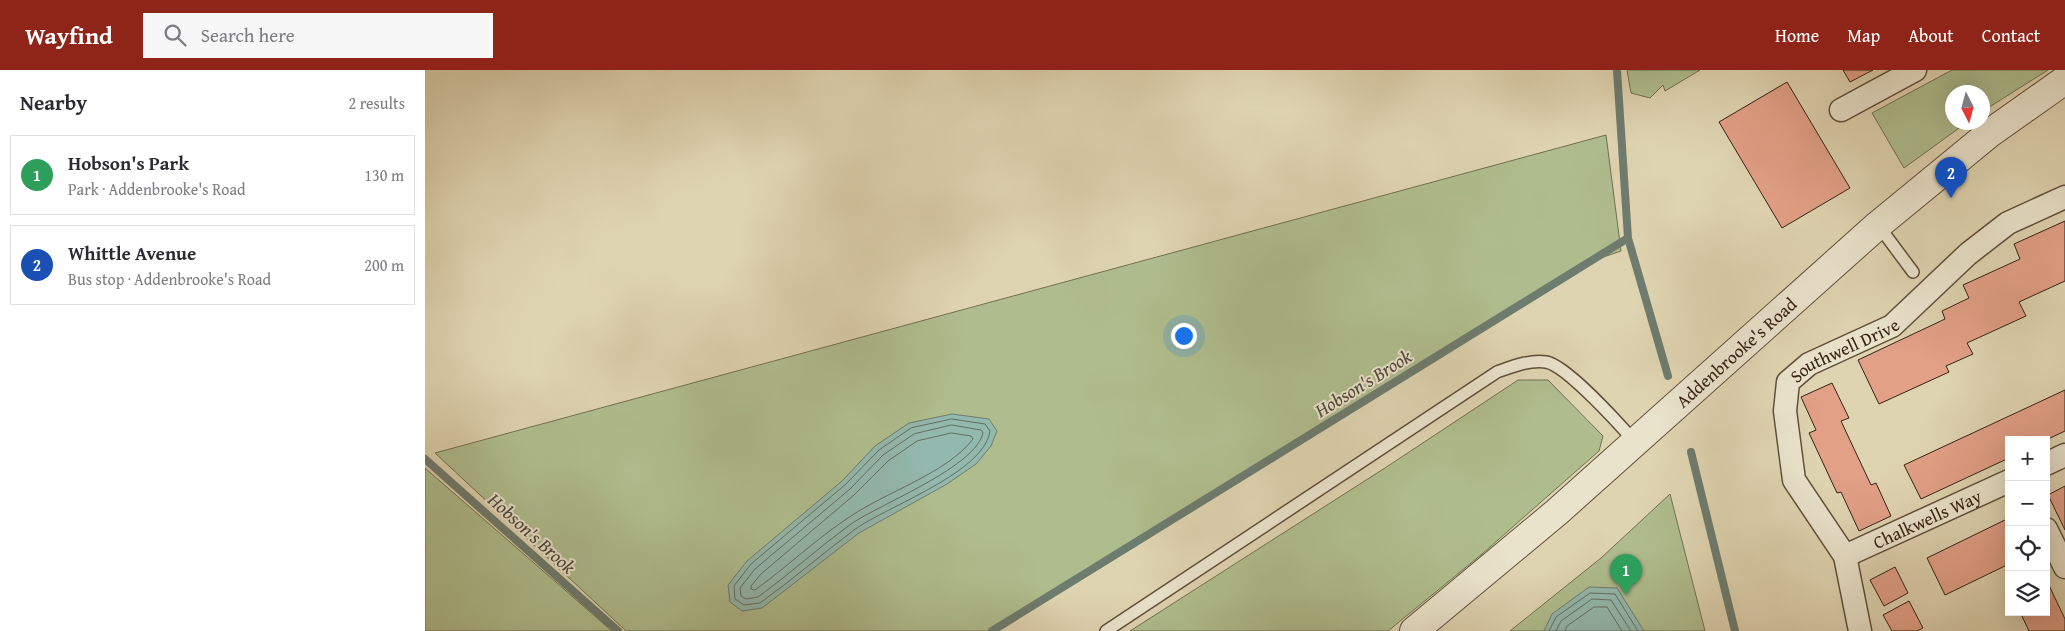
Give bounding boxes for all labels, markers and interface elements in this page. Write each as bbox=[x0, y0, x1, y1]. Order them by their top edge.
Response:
search box bbox=[143, 13, 493, 58]
text: Wayfind bbox=[25, 18, 113, 53]
icon: search bbox=[161, 21, 189, 49]
text: Search here bbox=[201, 21, 295, 49]
text: Home bbox=[1775, 22, 1819, 49]
text: Map bbox=[1847, 22, 1880, 49]
text: About bbox=[1908, 22, 1954, 49]
text: Contact bbox=[1982, 22, 2040, 49]
north arrow bbox=[1945, 85, 1990, 130]
text: Nearby bbox=[20, 87, 87, 118]
text: 2 results bbox=[348, 91, 405, 115]
text: Hobson's Park bbox=[68, 149, 189, 177]
pin: 2 bbox=[1935, 157, 1967, 198]
text: 1 bbox=[33, 163, 41, 187]
text: 130 m bbox=[364, 163, 404, 187]
text: Park · Addenbrooke's Road bbox=[68, 177, 246, 201]
text: Whittle Avenue bbox=[68, 239, 196, 267]
text: 2 bbox=[33, 253, 41, 277]
text: 200 m bbox=[364, 253, 404, 277]
text: Bus stop · Addenbrooke's Road bbox=[68, 267, 271, 291]
street label: Addenbrooke's Road bbox=[1669, 290, 1803, 414]
street label: Southwell Drive bbox=[1783, 312, 1906, 389]
your location bbox=[1171, 323, 1197, 349]
water label: Hobson's Brook bbox=[1308, 342, 1417, 424]
map controls bbox=[2005, 436, 2050, 616]
button: + bbox=[2005, 436, 2050, 481]
button: − bbox=[2005, 481, 2050, 526]
street label: Chalkwells Way bbox=[1868, 482, 1986, 555]
water label: Hobson's Brook bbox=[481, 485, 582, 580]
button: locate bbox=[2005, 526, 2050, 571]
pin: 1 bbox=[1610, 554, 1642, 595]
button: layers bbox=[2005, 571, 2050, 616]

